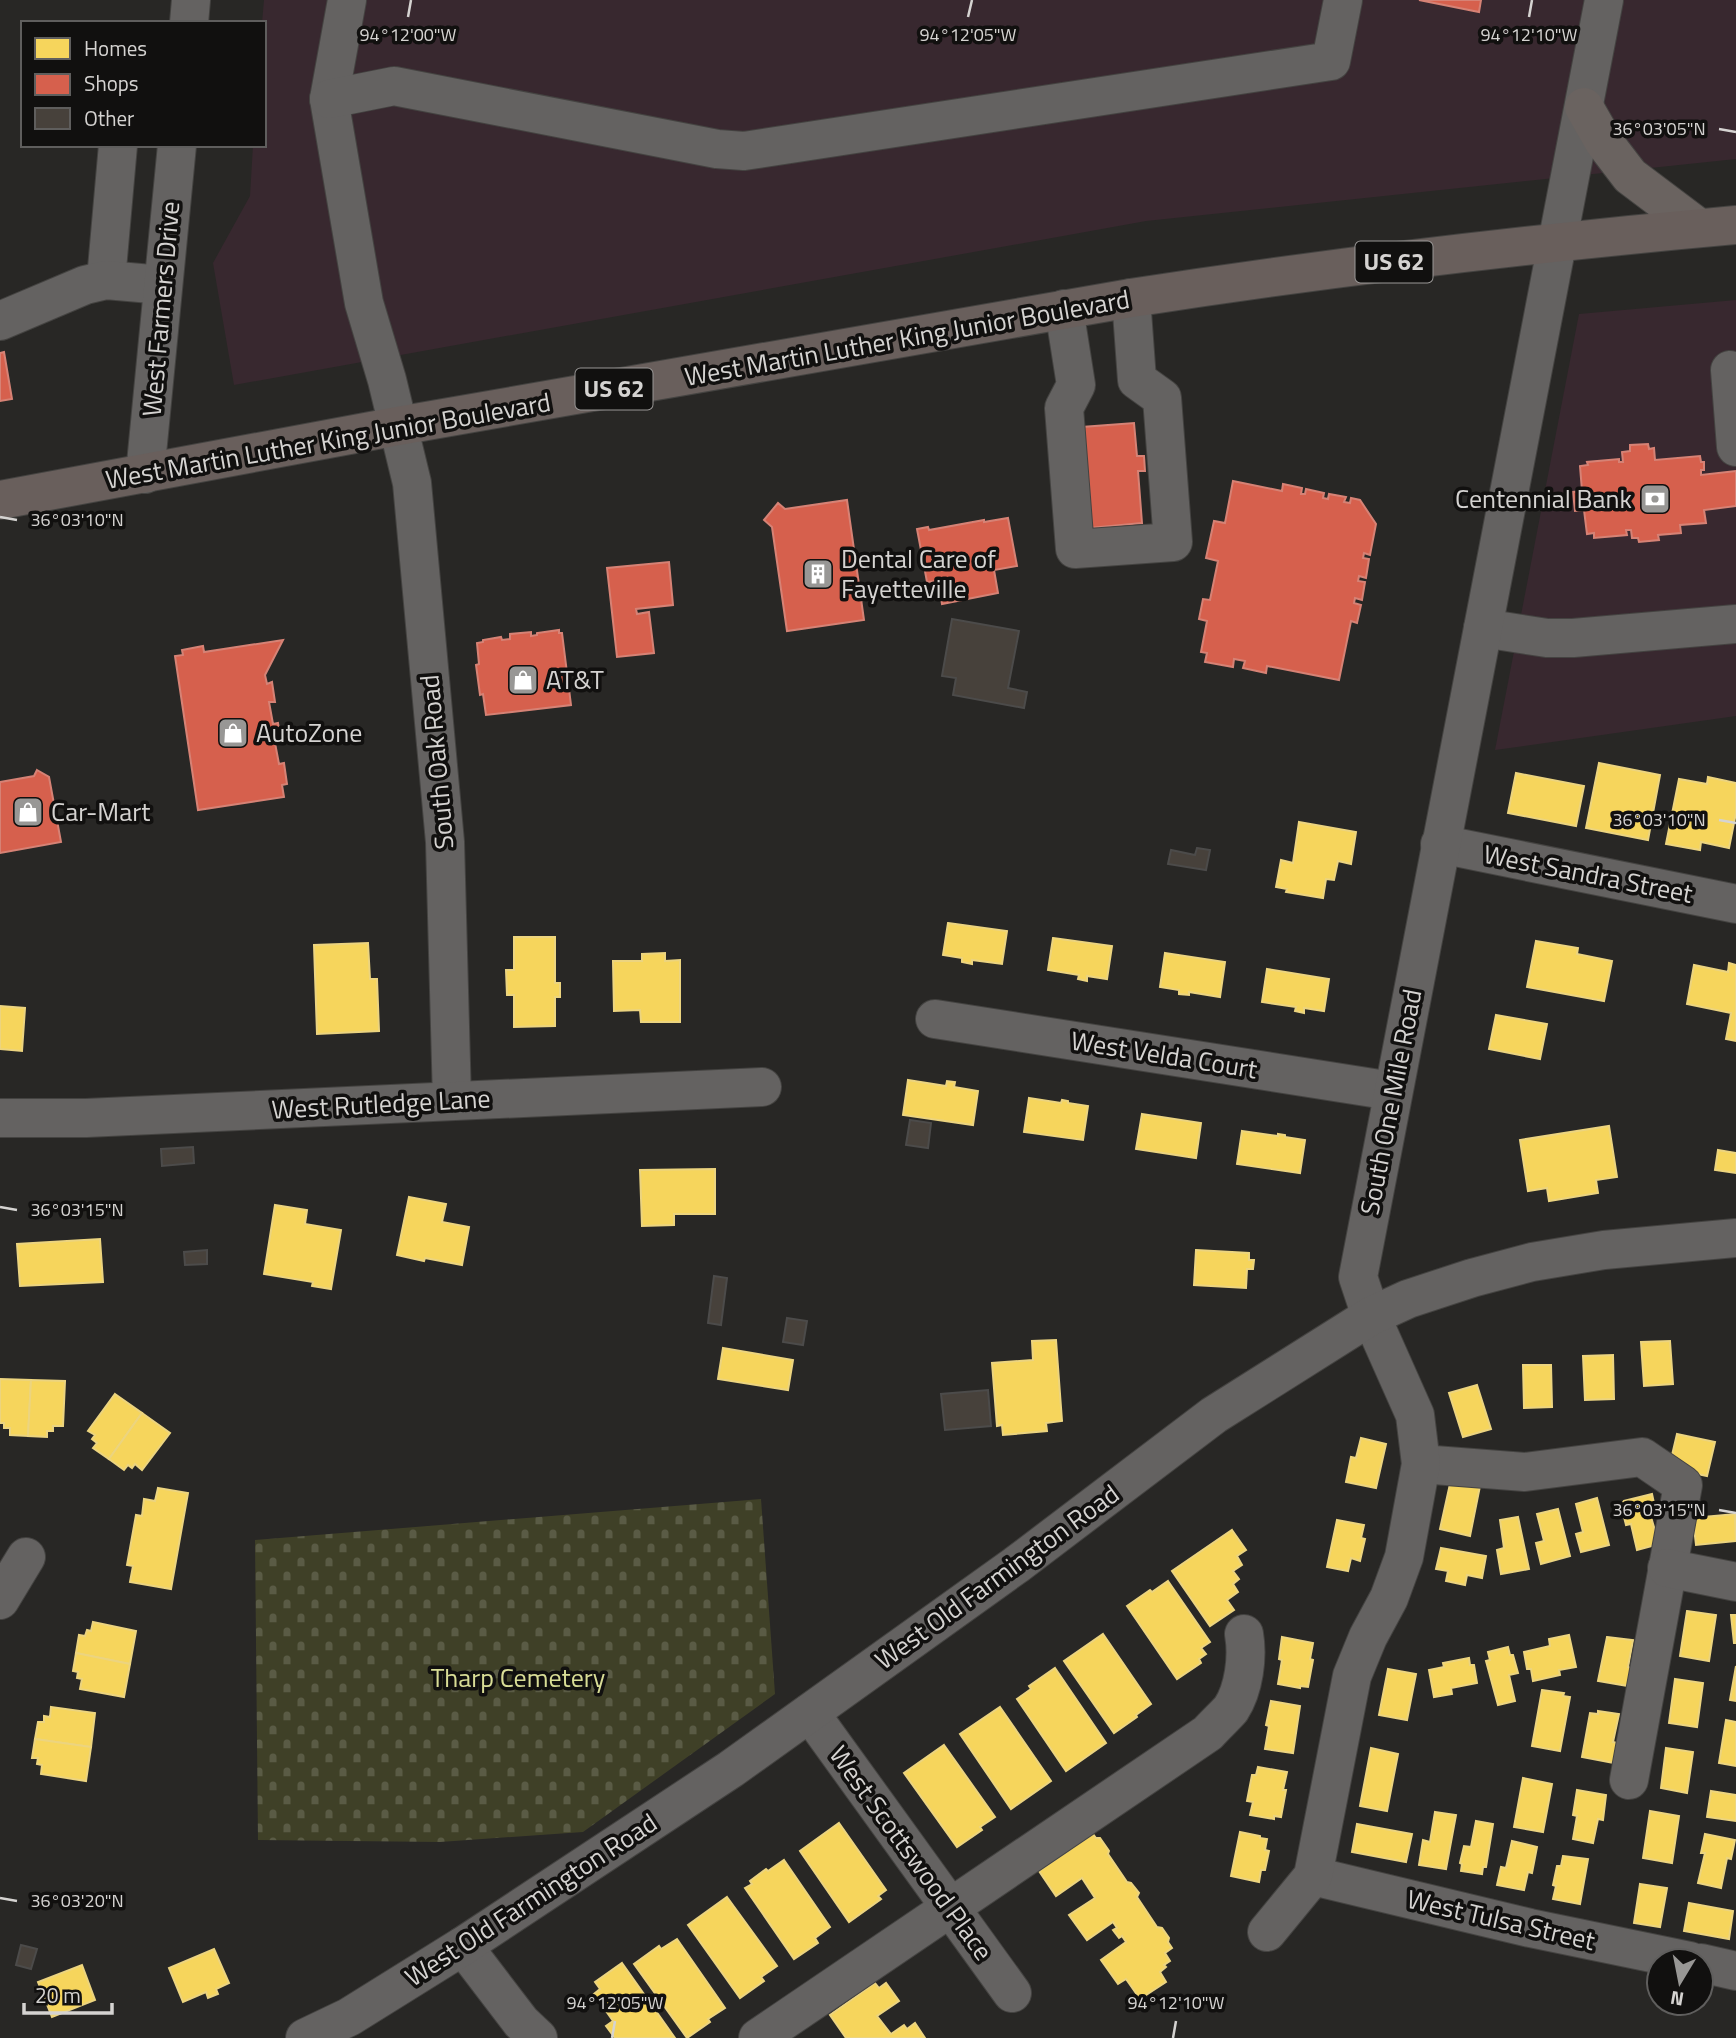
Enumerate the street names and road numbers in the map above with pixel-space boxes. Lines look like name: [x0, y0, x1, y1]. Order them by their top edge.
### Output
street label: West Farmers Drive: [132, 200, 189, 418]
road number: US 62: [1356, 242, 1432, 282]
street label: West Martin Luther King Junior Boulevard: [681, 279, 1132, 396]
road number: US 62: [576, 368, 652, 410]
street label: West Martin Luther King Junior Boulevard: [102, 382, 553, 499]
street label: South Oak Road: [409, 673, 464, 851]
street label: West Sandra Street: [1480, 834, 1696, 913]
street label: South One Mile Road: [1350, 986, 1432, 1218]
street label: West Velda Court: [1068, 1021, 1260, 1088]
street label: West Rutledge Lane: [271, 1078, 491, 1129]
street label: West Old Farmington Road: [866, 1475, 1127, 1679]
street label: West Scottswood Place: [820, 1737, 1003, 1968]
street label: West Old Farmington Road: [397, 1803, 664, 1996]
street label: West Tulsa Street: [1403, 1879, 1599, 1960]

